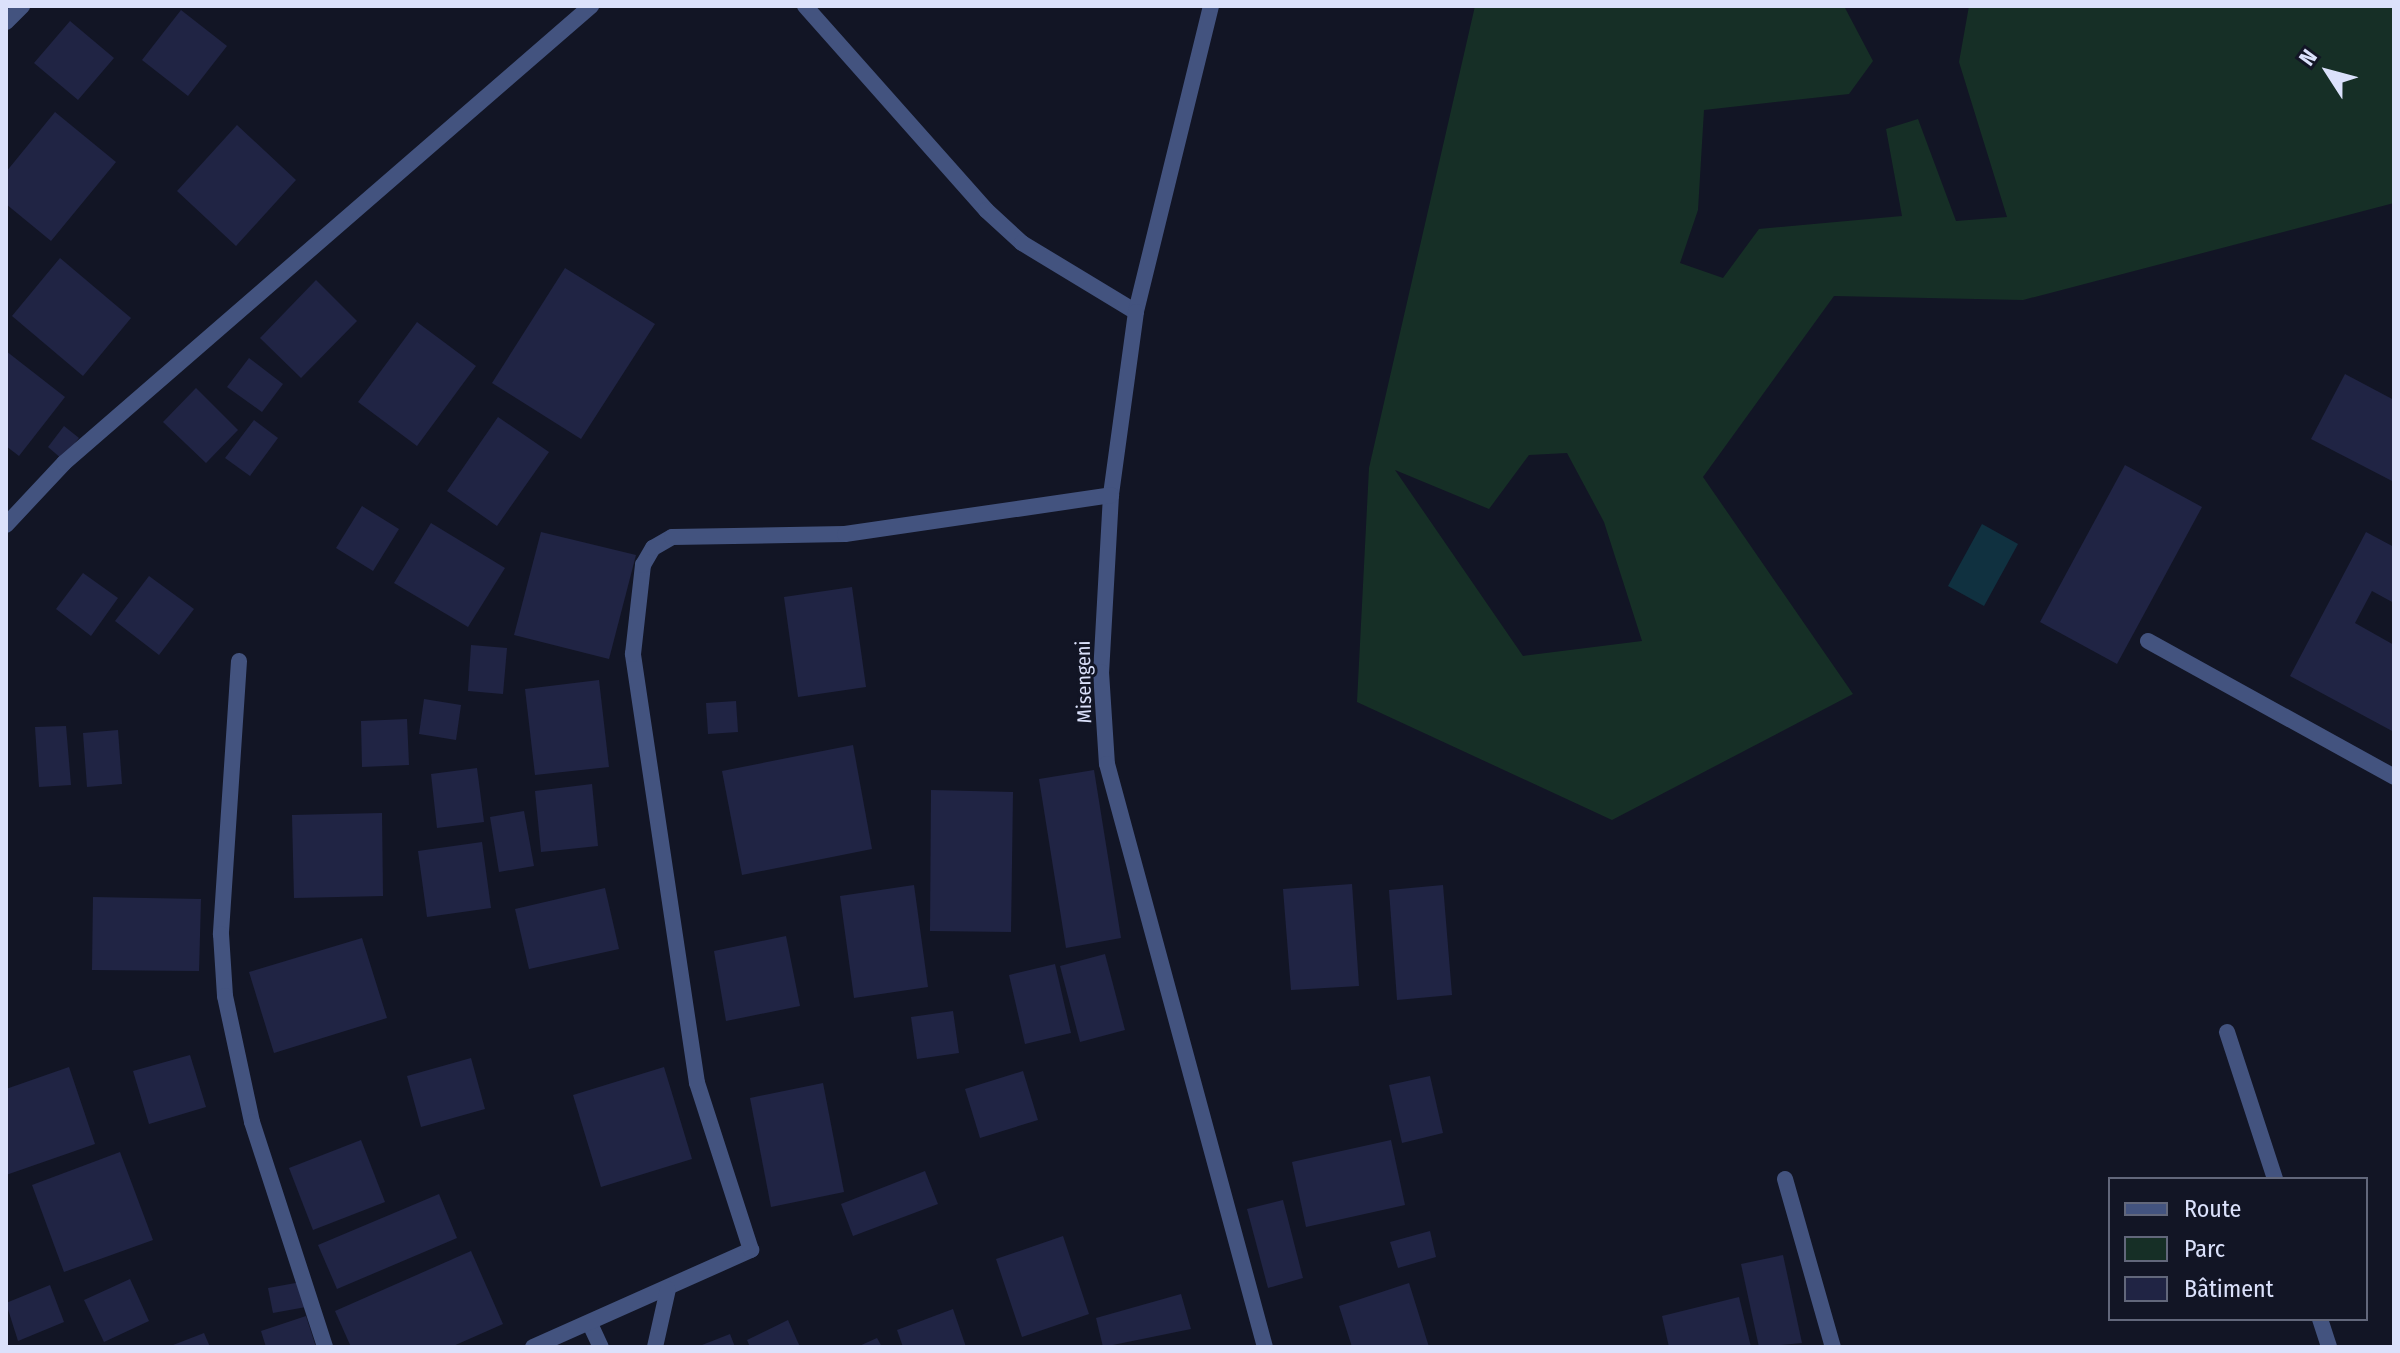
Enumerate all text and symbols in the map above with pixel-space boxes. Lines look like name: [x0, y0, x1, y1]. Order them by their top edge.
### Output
north arrow: [2288, 32, 2368, 112]
text: N: [2293, 44, 2323, 71]
street label: Misengeni: [1071, 640, 1097, 724]
legend: [2108, 1177, 2368, 1321]
text: Route: [2184, 1195, 2241, 1223]
text: Parc: [2184, 1235, 2225, 1263]
text: Bâtiment: [2184, 1275, 2274, 1303]

